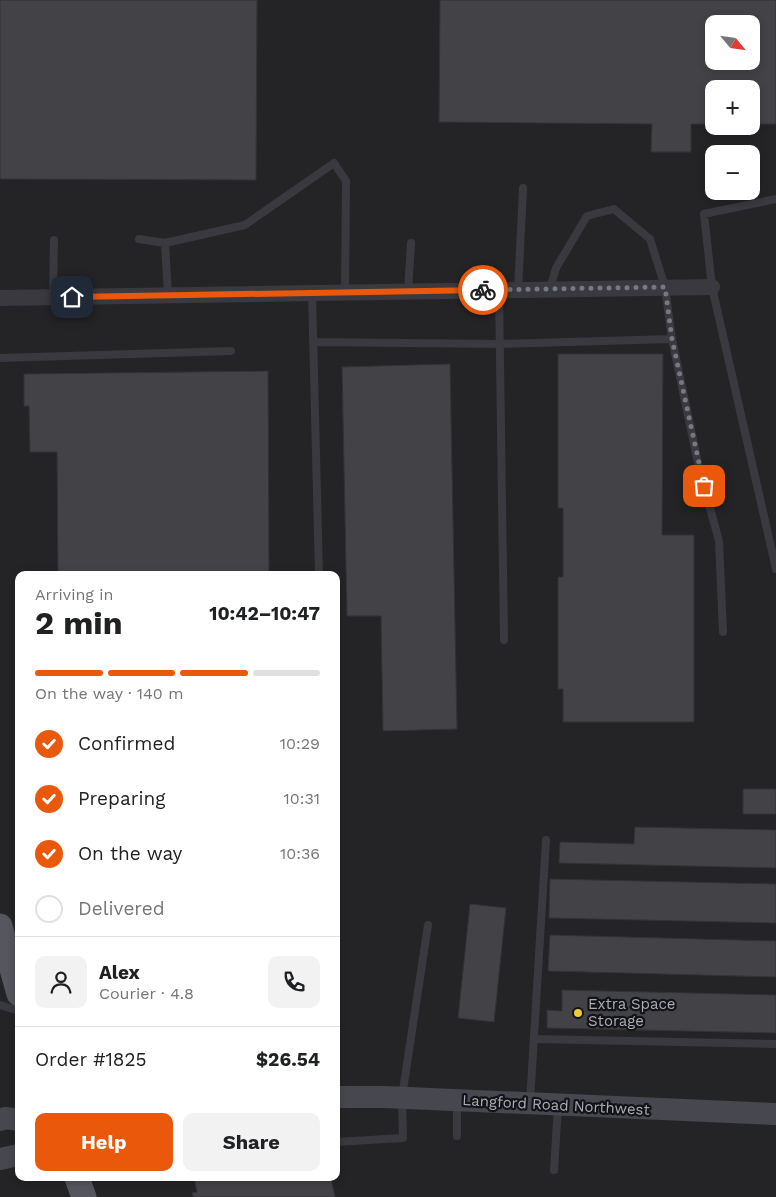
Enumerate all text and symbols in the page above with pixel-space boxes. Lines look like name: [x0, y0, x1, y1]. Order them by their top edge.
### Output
north arrow: [705, 15, 760, 70]
map controls: [705, 15, 760, 200]
button: +: [705, 80, 760, 135]
button: −: [705, 145, 760, 200]
courier: [458, 265, 508, 315]
pin: [51, 276, 93, 318]
icon: bike: [469, 276, 497, 304]
icon: home: [58, 283, 86, 311]
pin: [683, 465, 725, 507]
icon: bag: [690, 472, 718, 500]
text: Arriving in: [35, 585, 113, 604]
text: 10:42–10:47: [209, 602, 320, 625]
text: 2 min: [35, 604, 123, 642]
text: On the way · 140 m: [35, 684, 183, 703]
icon: check: [35, 730, 63, 758]
text: Confirmed: [78, 732, 175, 755]
text: 10:29: [280, 734, 320, 753]
icon: check: [35, 785, 63, 813]
text: Preparing: [78, 787, 165, 810]
text: 10:31: [284, 789, 320, 808]
icon: check: [35, 840, 63, 868]
text: On the way: [78, 842, 182, 865]
text: 10:36: [280, 844, 320, 863]
text: Delivered: [78, 897, 165, 920]
button: person: [35, 956, 87, 1008]
button: phone: [268, 956, 320, 1008]
text: Alex: [99, 961, 140, 984]
text: Courier · 4.8: [99, 984, 194, 1003]
place label: Extra Space Storage: [588, 995, 676, 1030]
marker: Extra Space Storage: [572, 1007, 584, 1019]
text: Order #1825: [35, 1048, 147, 1071]
text: $26.54: [256, 1048, 320, 1071]
street label: Langford Road Northwest: [462, 1091, 651, 1119]
button: Help: [35, 1113, 173, 1171]
button: Share: [183, 1113, 320, 1171]

